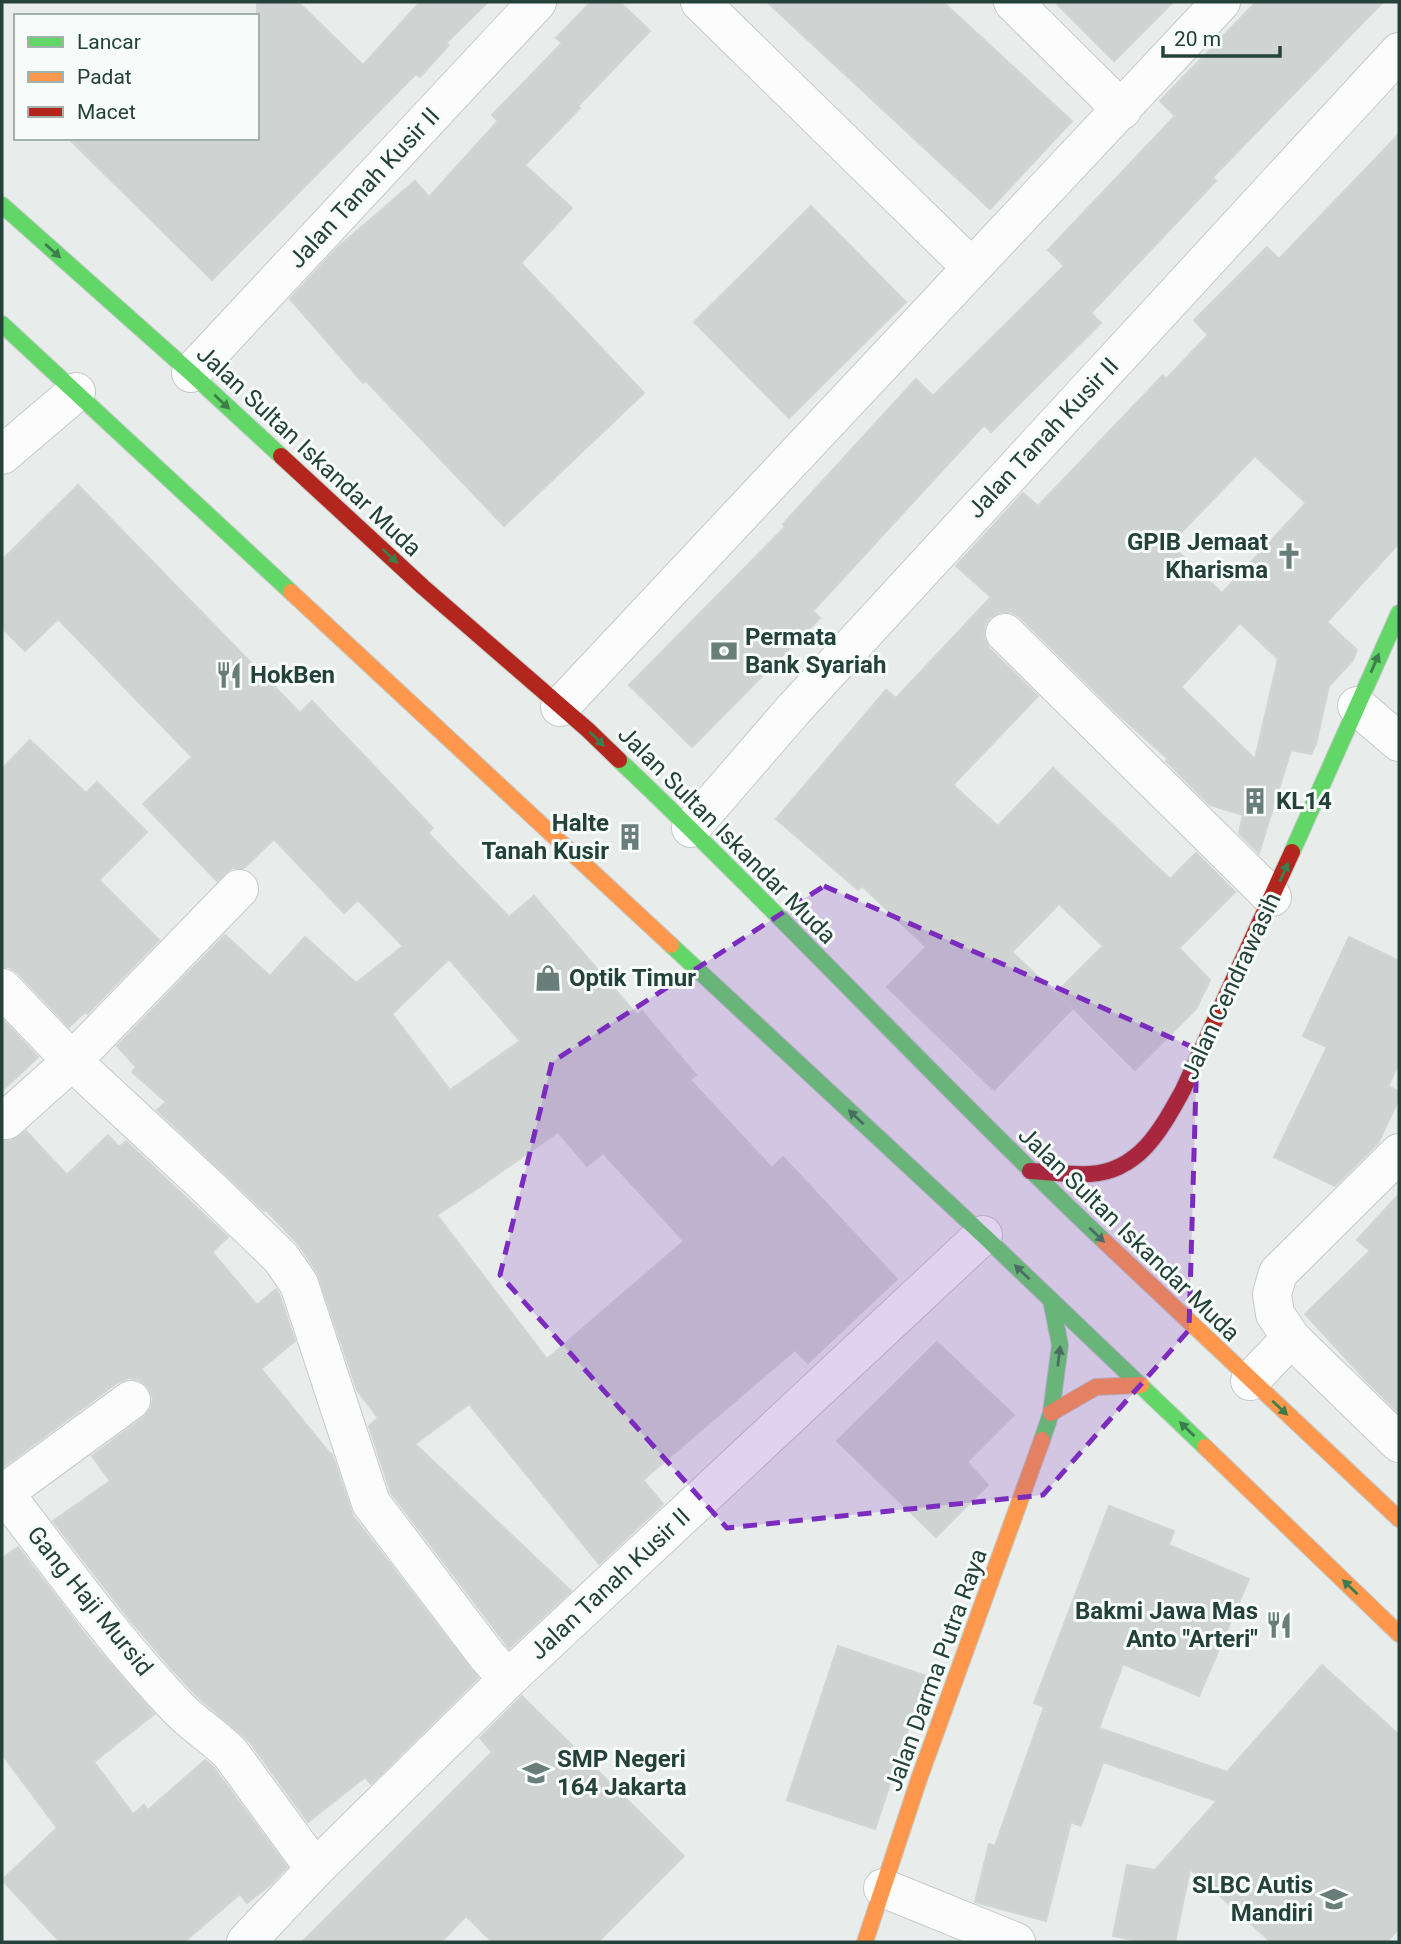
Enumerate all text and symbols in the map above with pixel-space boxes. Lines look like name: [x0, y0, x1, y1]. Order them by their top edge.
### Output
legend: [14, 14, 259, 140]
scale bar: [1163, 14, 1280, 58]
text: 20 m: [1174, 27, 1221, 51]
text: Lancar: [77, 30, 141, 54]
text: Padat: [77, 65, 132, 89]
text: Macet: [77, 100, 136, 124]
street label: Jalan Tanah Kusir II: [283, 102, 445, 274]
one-way arrow: [44, 243, 62, 259]
street label: Jalan Sultan Iskandar Muda: [191, 340, 427, 562]
street label: Jalan Tanah Kusir II: [962, 352, 1124, 524]
one-way arrow: [214, 394, 231, 409]
place label: GPIB Jemaat Kharisma: [1127, 528, 1268, 584]
church icon: GPIB Jemaat Kharisma: [1274, 541, 1304, 571]
one-way arrow: [381, 548, 399, 564]
place label: Permata Bank Syariah: [745, 623, 886, 679]
bank icon: Permata Bank Syariah: [709, 636, 739, 666]
one-way arrow: [1369, 653, 1381, 673]
restaurant icon: HokBen: [214, 660, 244, 690]
place label: HokBen: [250, 661, 335, 689]
street label: Jalan Sultan Iskandar Muda: [612, 720, 842, 950]
one-way arrow: [588, 731, 605, 747]
building icon: KL14: [1240, 786, 1270, 816]
place label: KL14: [1276, 787, 1332, 815]
place label: Halte Tanah Kusir: [481, 809, 609, 865]
building icon: Halte Tanah Kusir: [615, 822, 645, 852]
one-way arrow: [1279, 861, 1290, 882]
street label: Jalan Cendrawasih: [1175, 888, 1287, 1084]
shop icon: Optik Timur: [533, 963, 563, 993]
place label: Optik Timur: [569, 964, 696, 992]
one-way arrow: [848, 1109, 865, 1125]
street label: Jalan Sultan Iskandar Muda: [1013, 1121, 1245, 1347]
one-way arrow: [1088, 1227, 1105, 1243]
one-way arrow: [1013, 1264, 1030, 1280]
one-way arrow: [1053, 1345, 1064, 1367]
one-way arrow: [1271, 1400, 1288, 1416]
one-way arrow: [1179, 1421, 1196, 1437]
street label: Jalan Tanah Kusir II: [524, 1503, 696, 1665]
street label: Gang Haji Mursid: [21, 1521, 159, 1681]
street label: Jalan Darma Putra Raya: [879, 1545, 993, 1795]
one-way arrow: [1342, 1579, 1359, 1595]
place label: Bakmi Jawa Mas Anto "Arteri": [1075, 1597, 1258, 1653]
restaurant icon: Bakmi Jawa Mas Anto "Arteri": [1264, 1610, 1294, 1640]
place label: SMP Negeri 164 Jakarta: [557, 1745, 687, 1801]
school or university icon: SMP Negeri 164 Jakarta: [521, 1758, 551, 1788]
place label: SLBC Autis Mandiri: [1192, 1871, 1313, 1927]
school or university icon: SLBC Autis Mandiri: [1319, 1884, 1349, 1914]

